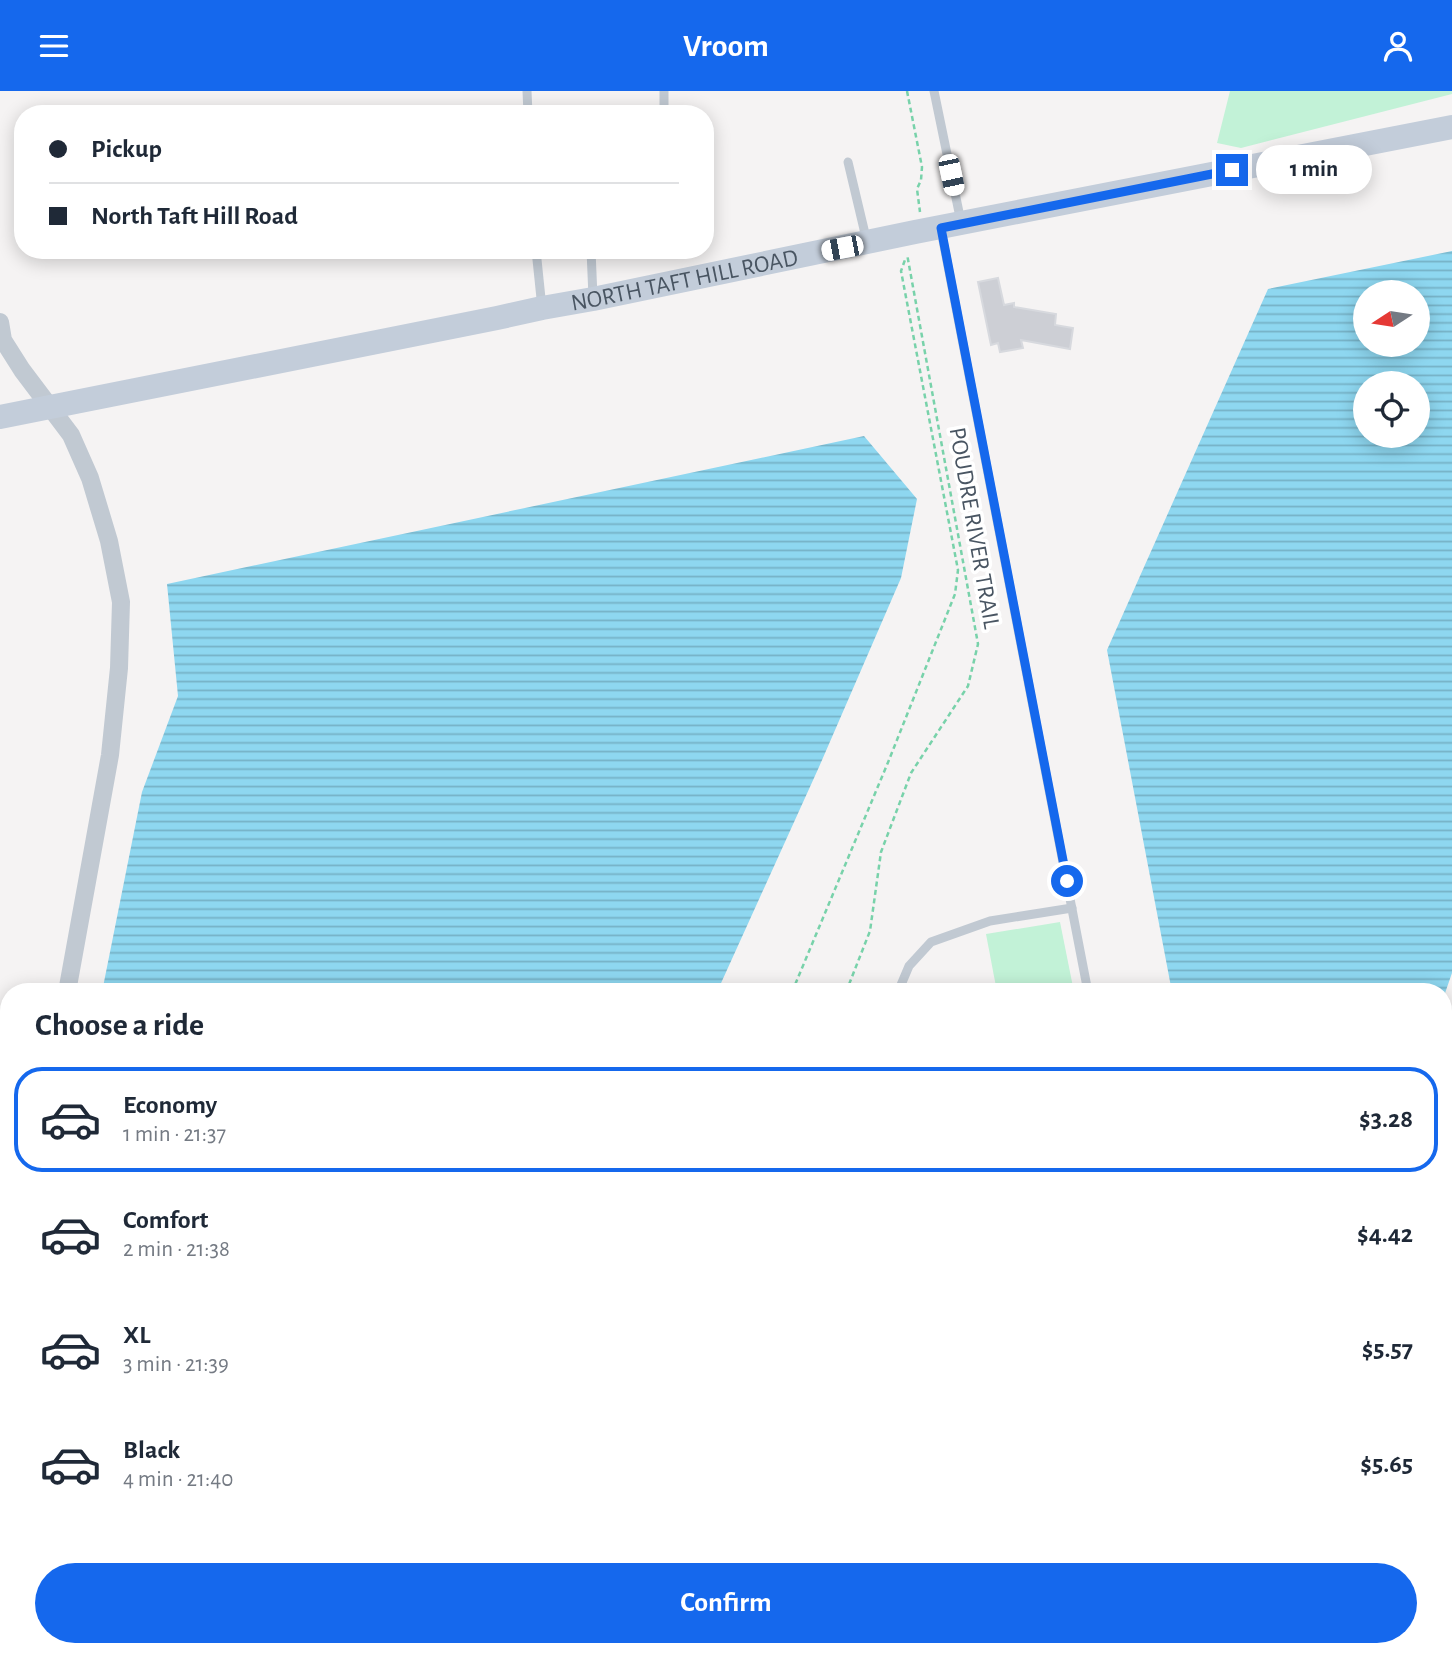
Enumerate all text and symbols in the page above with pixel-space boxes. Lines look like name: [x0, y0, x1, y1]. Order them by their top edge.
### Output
icon: menu: [35, 27, 73, 65]
icon: person: [1379, 27, 1417, 65]
text: Vroom: [683, 30, 769, 62]
text: Pickup: [91, 136, 162, 162]
callout: 1 min: [1256, 146, 1372, 195]
car: [937, 152, 966, 198]
route end: [1216, 154, 1248, 186]
text: 1 min: [1290, 158, 1338, 181]
text: North Taft Hill Road: [91, 203, 298, 229]
car: [820, 234, 865, 262]
street label: NORTH TAFT HILL ROAD: [569, 246, 800, 316]
north arrow: [1353, 280, 1430, 357]
map controls: [1353, 280, 1430, 448]
button: locate: [1353, 371, 1430, 448]
street label: POUDRE RIVER TRAIL: [944, 426, 1004, 631]
route start: [1051, 865, 1083, 897]
text: Choose a ride: [35, 1009, 204, 1041]
icon: car: [39, 1088, 102, 1151]
text: Economy: [123, 1092, 217, 1118]
text: $3.28: [1359, 1106, 1413, 1132]
text: 1 min · 21:37: [123, 1123, 226, 1146]
icon: car: [39, 1203, 102, 1266]
text: Comfort: [123, 1207, 208, 1233]
text: $4.42: [1357, 1221, 1413, 1247]
text: 2 min · 21:38: [123, 1238, 230, 1261]
icon: car: [39, 1318, 102, 1381]
text: XL: [123, 1322, 150, 1348]
text: $5.57: [1362, 1336, 1413, 1362]
text: 3 min · 21:39: [123, 1353, 229, 1376]
icon: car: [39, 1433, 102, 1496]
text: Black: [123, 1437, 180, 1463]
text: $5.65: [1360, 1451, 1413, 1477]
text: 4 min · 21:40: [123, 1468, 233, 1491]
button: Confirm: [35, 1563, 1417, 1643]

